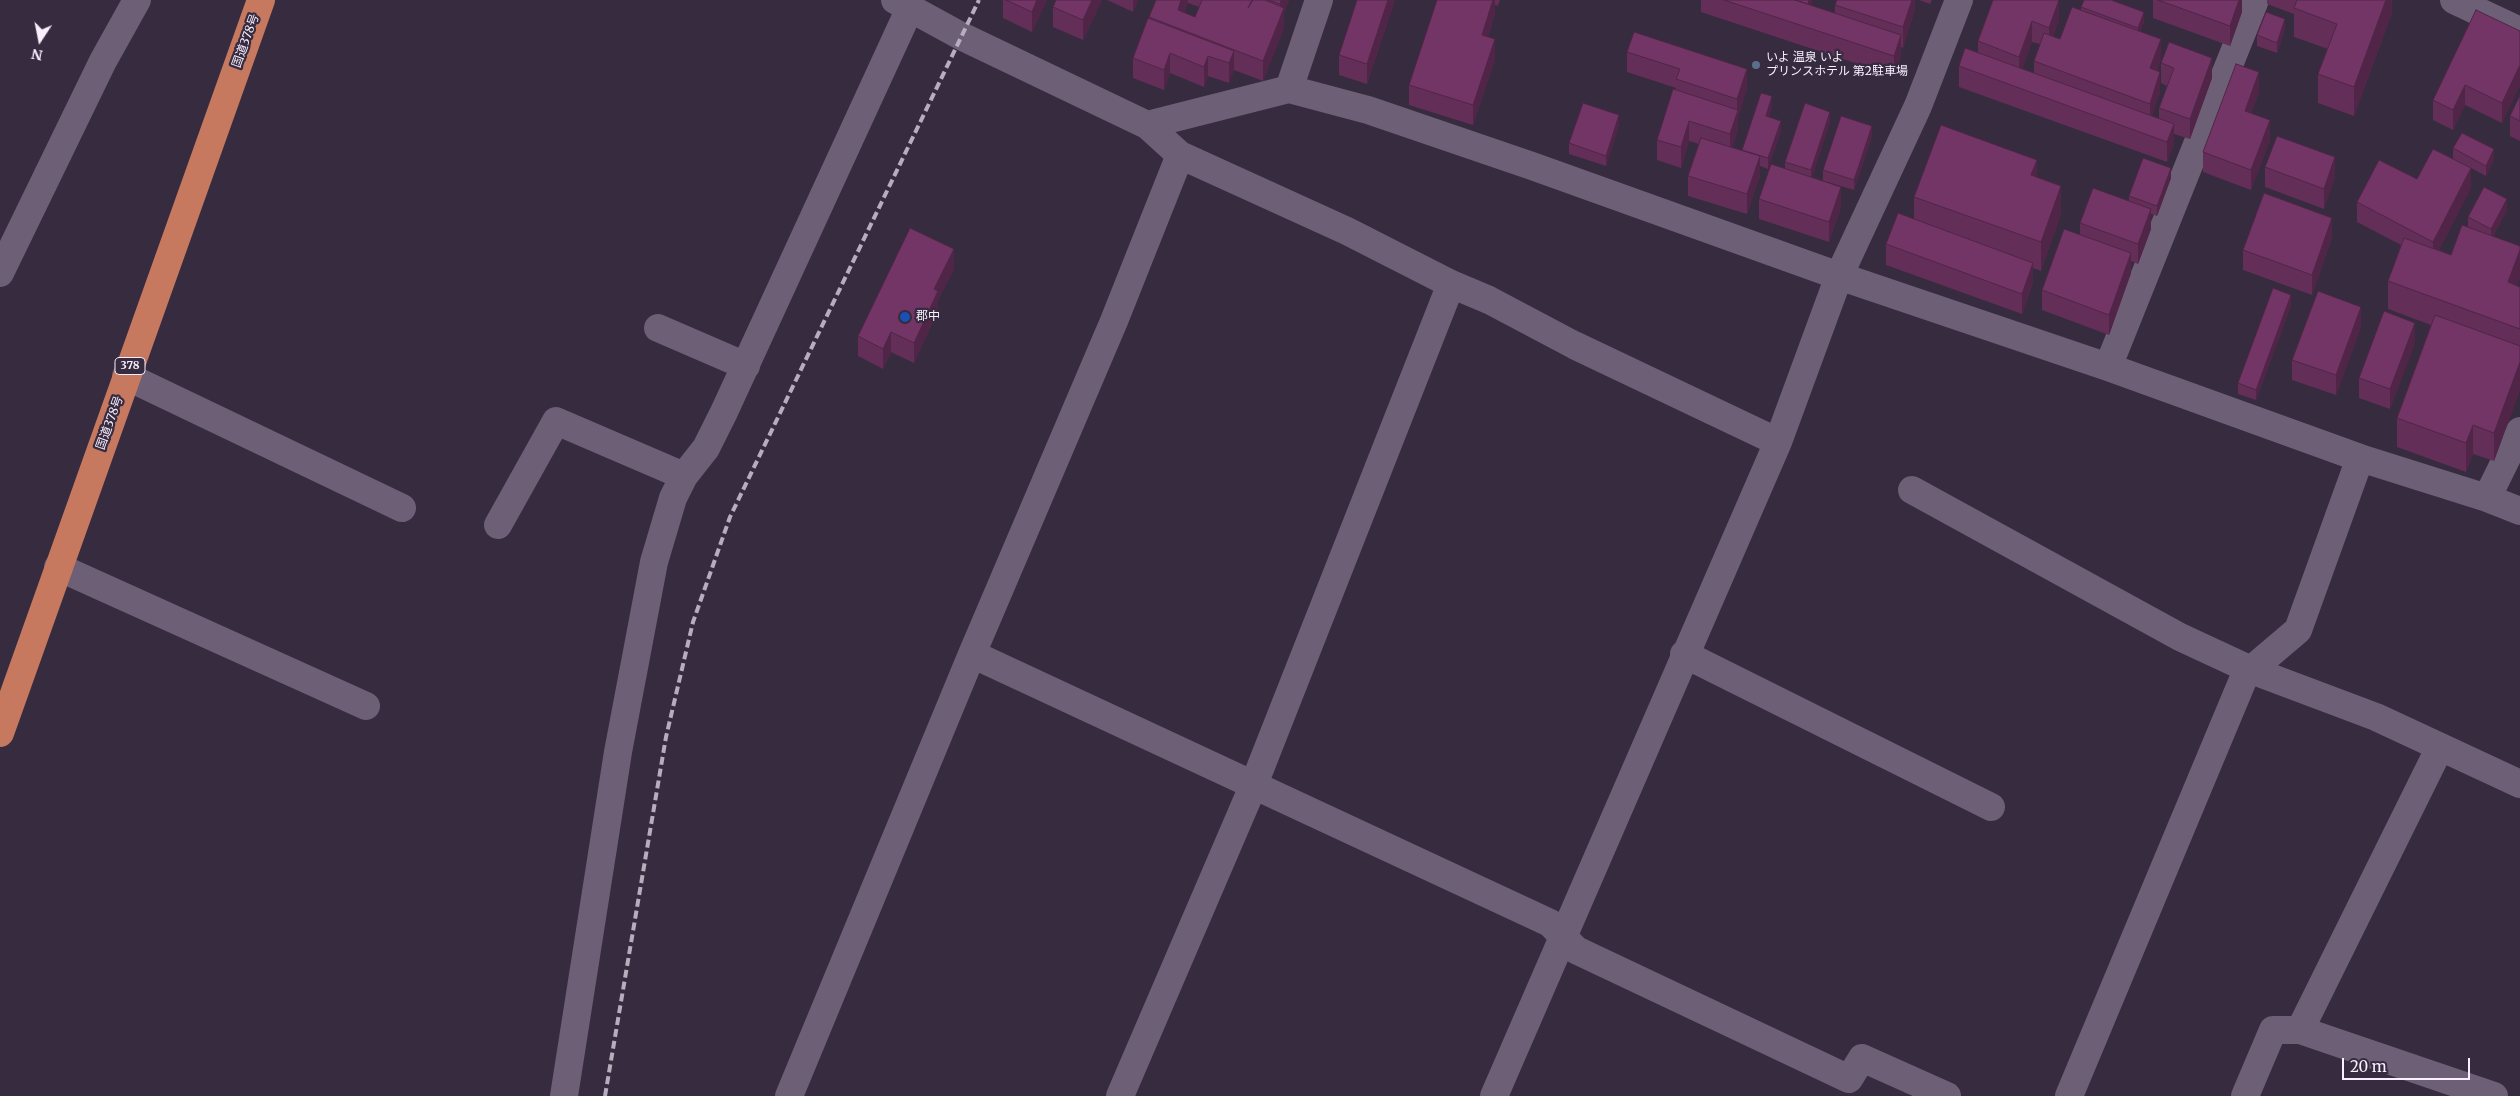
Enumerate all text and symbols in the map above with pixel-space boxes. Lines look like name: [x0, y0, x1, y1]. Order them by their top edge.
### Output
street label: 国道378号: [230, 12, 262, 70]
north arrow: [15, 15, 65, 65]
text: N: [30, 45, 44, 65]
place label: いよ 温泉 いよ プリンスホテル 第2駐車場: [1766, 51, 1908, 79]
marker: いよ 温泉 いよ プリンスホテル 第2駐車場: [1750, 59, 1762, 71]
marker: 郡中: [898, 310, 912, 324]
place label: 郡中: [916, 310, 940, 324]
road number: 378: [115, 358, 145, 374]
street label: 国道378号: [94, 394, 126, 452]
scale bar: [2345, 1048, 2472, 1080]
text: 20 m: [2350, 1057, 2387, 1076]

